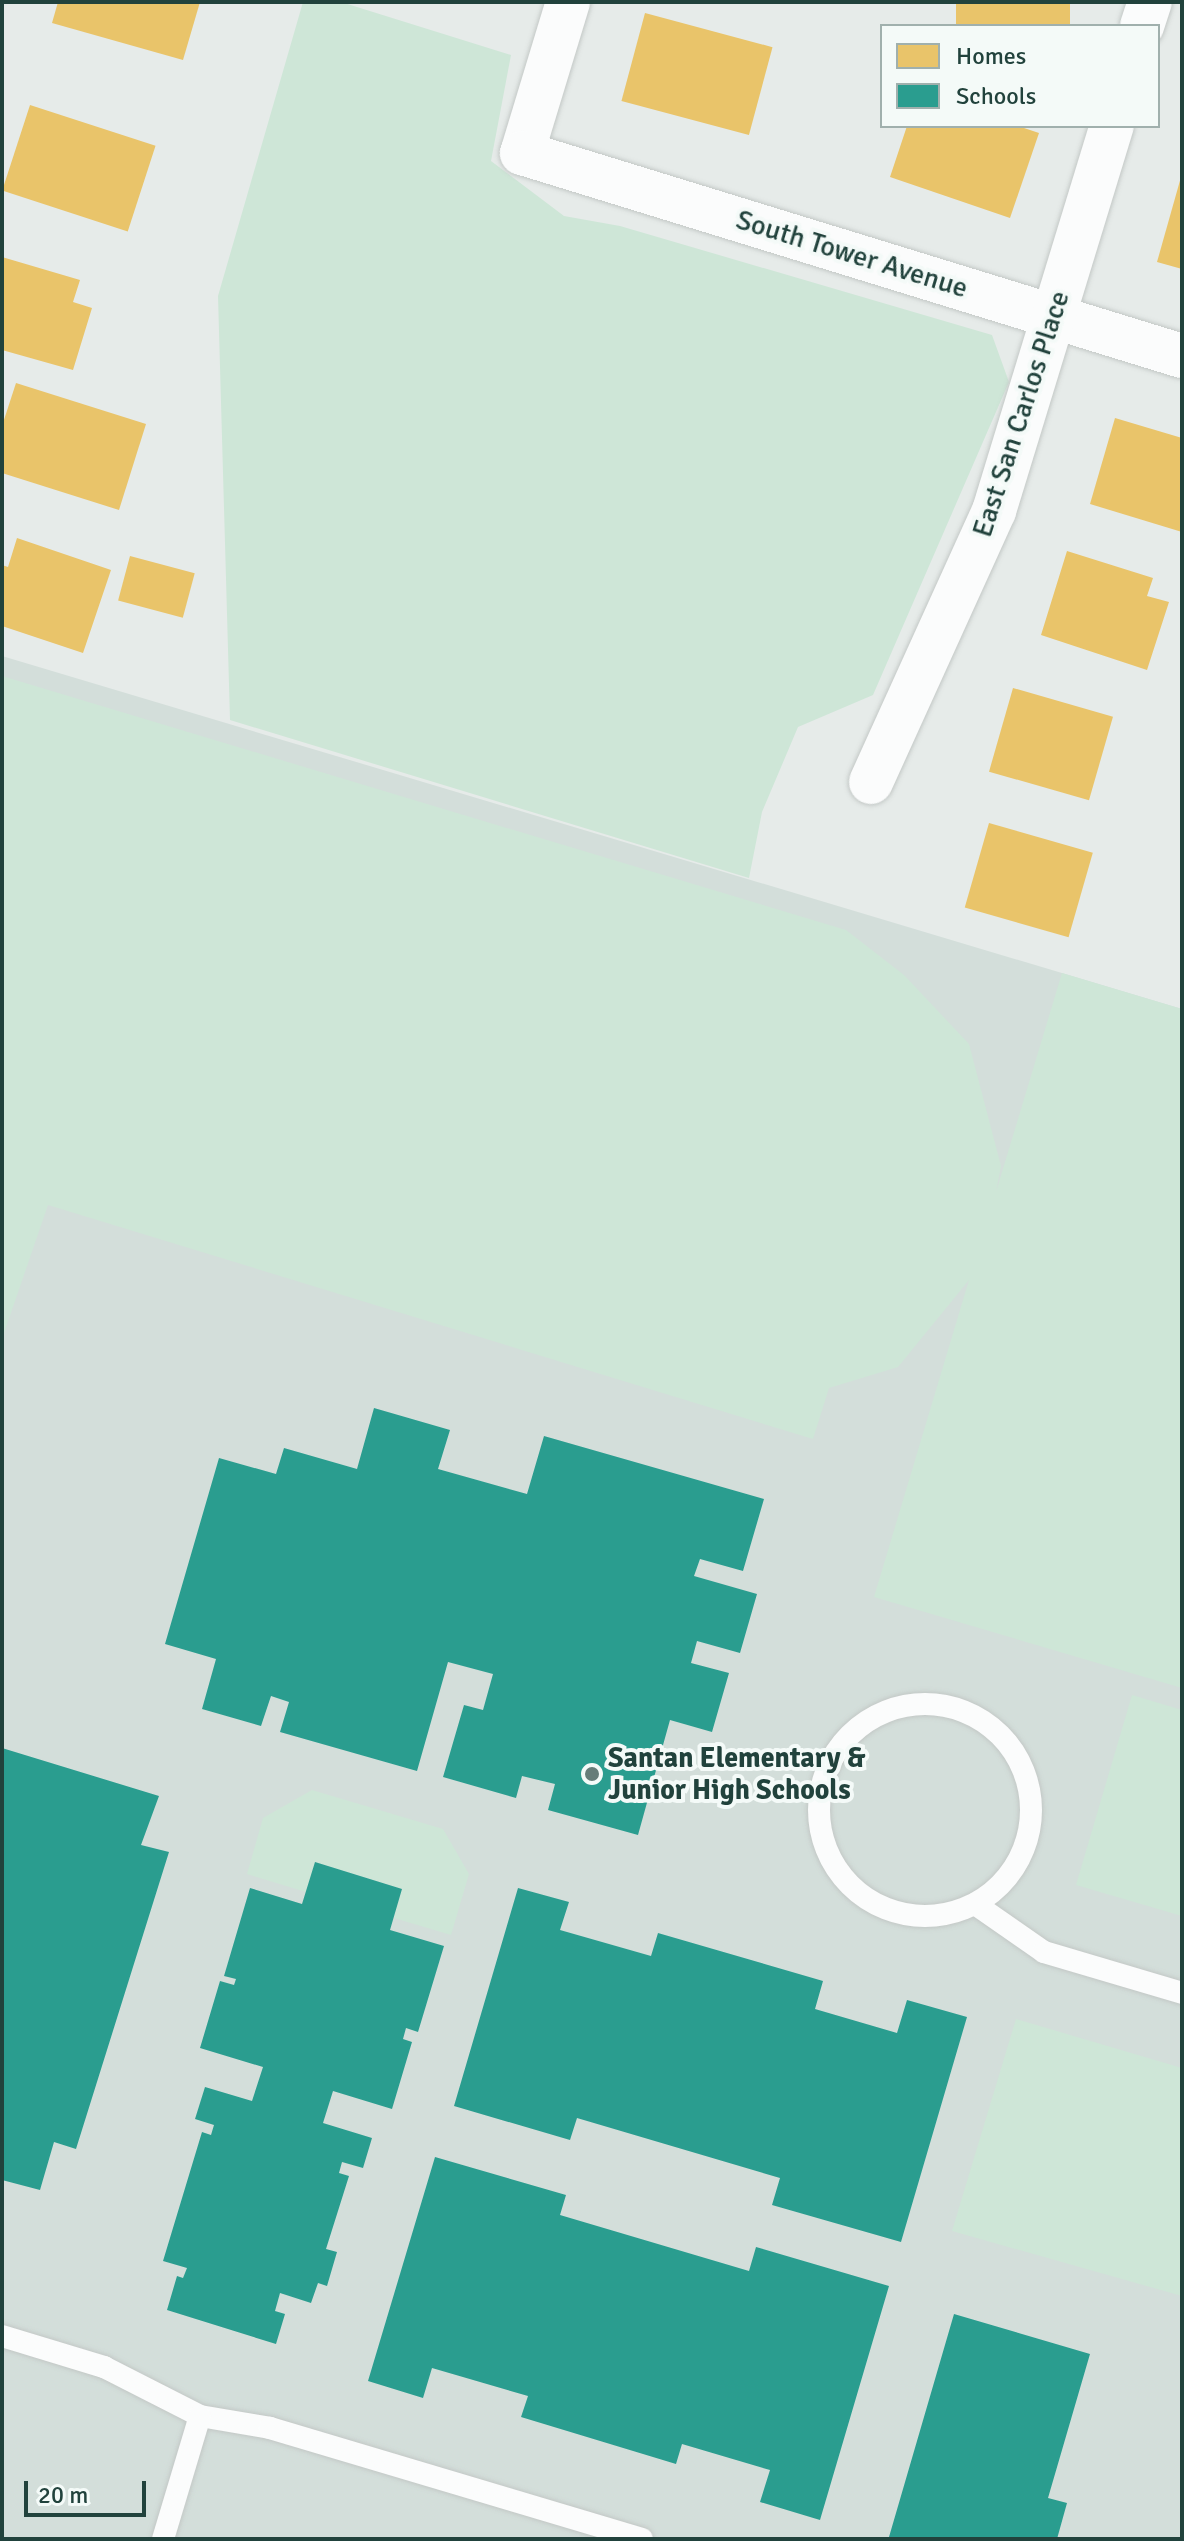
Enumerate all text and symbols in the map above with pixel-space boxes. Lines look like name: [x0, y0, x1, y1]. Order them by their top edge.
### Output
legend: [880, 24, 1160, 128]
text: Homes: [956, 41, 1026, 71]
text: Schools: [956, 81, 1036, 111]
street label: South Tower Avenue: [732, 203, 972, 305]
street label: East San Carlos Place: [965, 287, 1077, 541]
place label: Santan Elementary & Junior High Schools: [608, 1741, 865, 1807]
marker: Santan Elementary & Junior High Schools: [583, 1765, 601, 1783]
scale bar: [28, 2465, 150, 2515]
text: 20 m: [38, 2480, 88, 2510]

